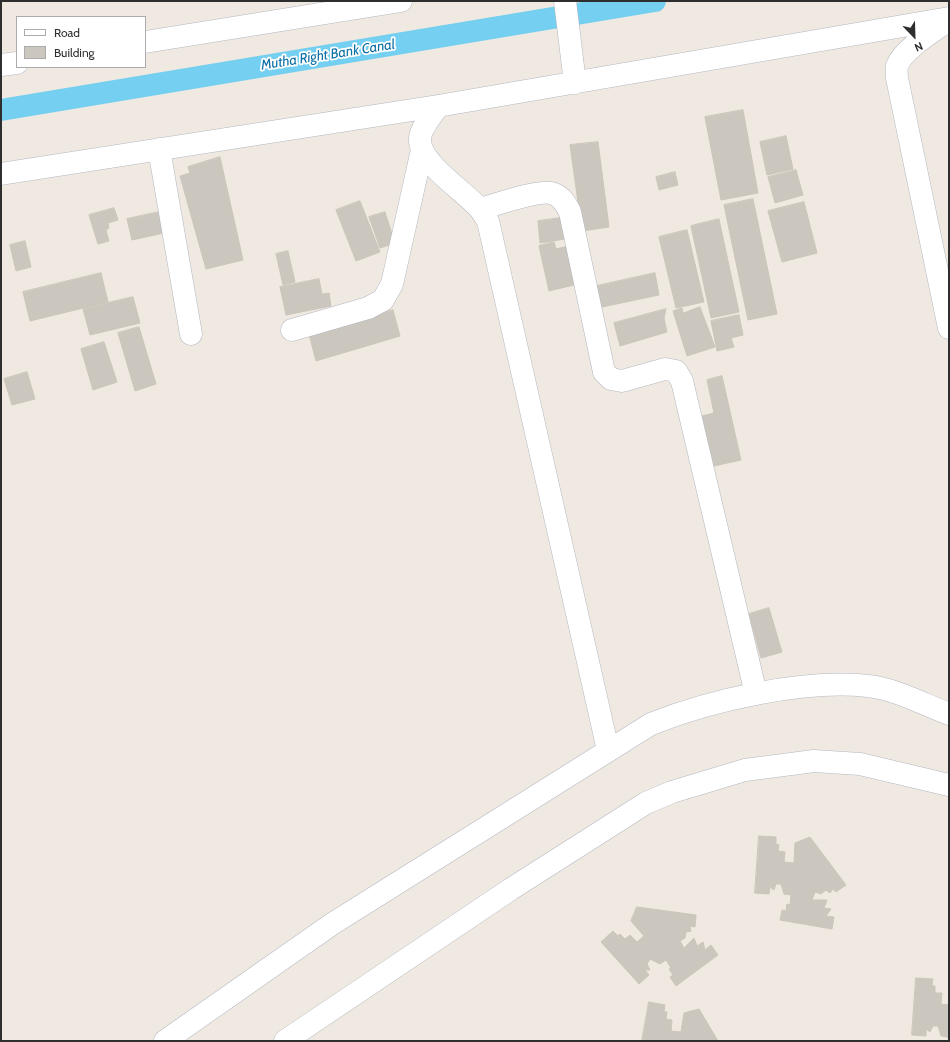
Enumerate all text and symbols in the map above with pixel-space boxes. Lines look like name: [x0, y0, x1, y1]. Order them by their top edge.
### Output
legend: [16, 16, 146, 68]
north arrow: [894, 16, 934, 56]
text: Road: [54, 25, 80, 40]
water label: Mutha Right Bank Canal: [260, 36, 396, 74]
text: N: [912, 39, 925, 55]
text: Building: [54, 45, 95, 60]

